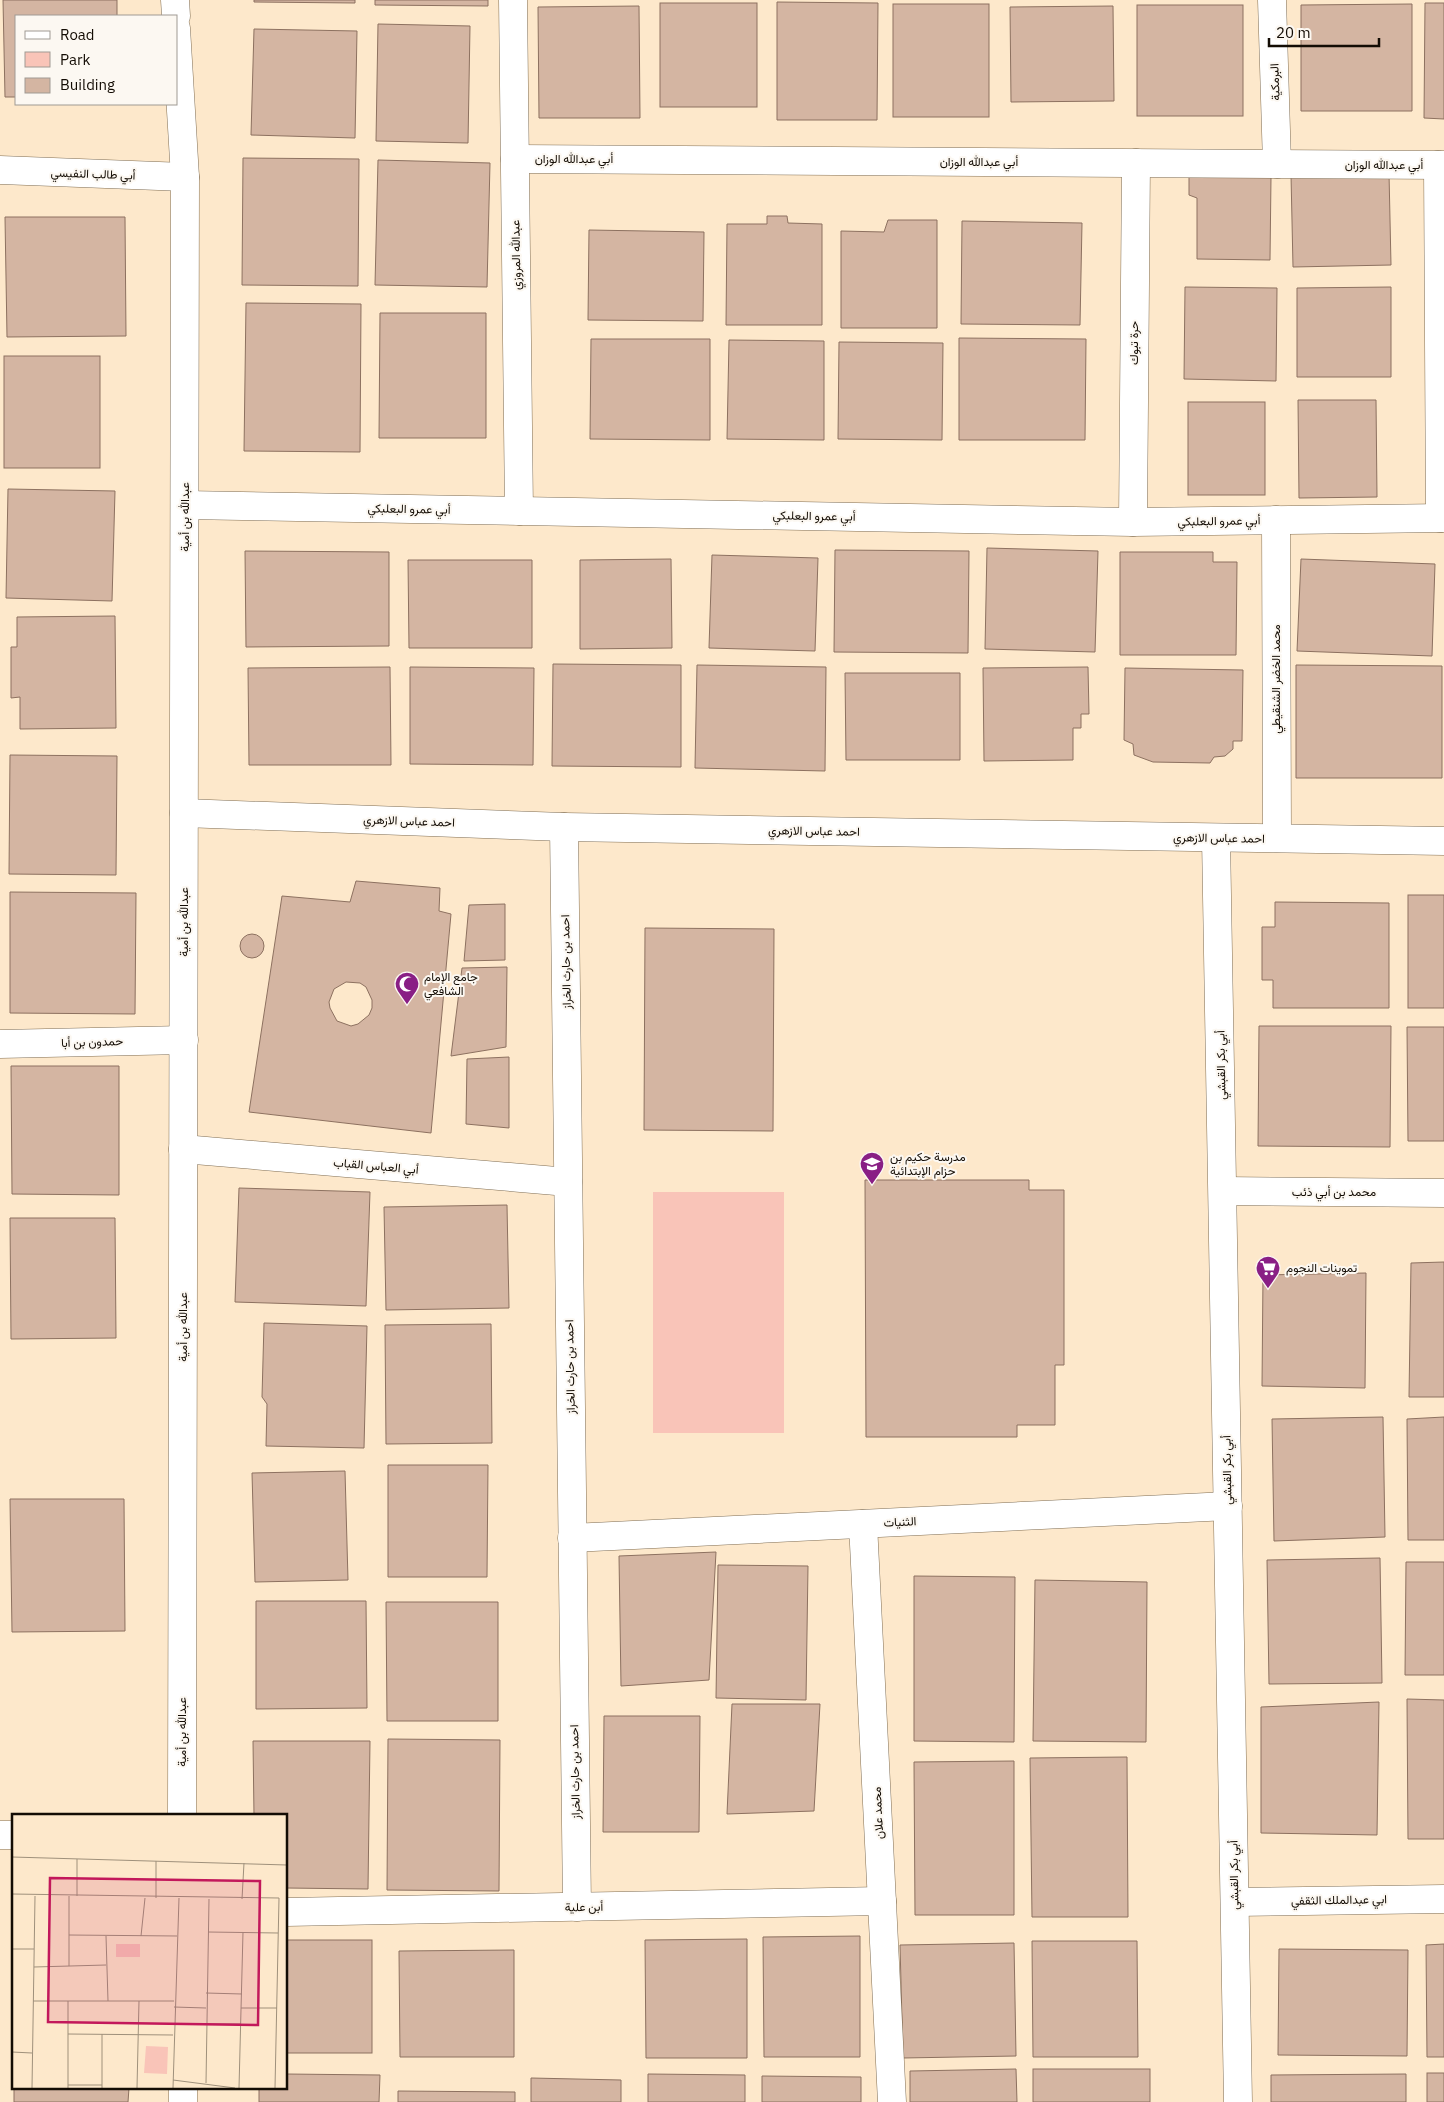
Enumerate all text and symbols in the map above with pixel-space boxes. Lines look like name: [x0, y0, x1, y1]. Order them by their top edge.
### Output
legend: [15, 15, 178, 105]
scale bar: [1269, 15, 1379, 47]
text: 20 m: [1276, 23, 1311, 42]
text: Road: [60, 25, 95, 44]
text: Park: [60, 50, 90, 69]
street label: البرمكية: [1266, 63, 1284, 101]
text: Building: [60, 75, 115, 94]
street label: أبي عبدالله الوزان: [535, 151, 613, 169]
street label: أبي عبدالله الوزان: [940, 154, 1018, 172]
street label: أبي عبدالله الوزان: [1345, 157, 1423, 175]
street label: أبي طالب النفيسي: [50, 165, 136, 185]
street label: عبدالله المروزي: [507, 220, 527, 290]
street label: حرة تبوك: [1126, 321, 1142, 365]
street label: عبدالله بن أمية: [177, 482, 193, 552]
street label: أبي عمرو البعلبكي: [367, 500, 451, 520]
street label: أبي عمرو البعلبكي: [772, 507, 856, 527]
street label: أبي عمرو البعلبكي: [1177, 512, 1261, 532]
street label: محمد الخضر الشنقيطي: [1268, 624, 1286, 734]
street label: احمد عباس الازهري: [363, 811, 455, 833]
street label: احمد عباس الازهري: [768, 822, 860, 842]
street label: احمد عباس الازهري: [1173, 829, 1265, 849]
street label: عبدالله بن أمية: [176, 887, 192, 957]
street label: احمد بن حارث الخراز: [557, 914, 575, 1011]
place label: جامع الإمام الشافعي: [424, 969, 478, 1001]
mosque icon: جامع الإمام الشافعي: [394, 971, 420, 1005]
street label: أبي بكر القبشي: [1212, 1030, 1232, 1100]
street label: حمدون بن أبا: [61, 1033, 123, 1051]
place label: مدرسة حكيم بن حزام الإبتدائية: [890, 1149, 966, 1179]
school or university icon: مدرسة حكيم بن حزام الإبتدائية: [859, 1151, 885, 1185]
street label: أبي العباس القباب: [333, 1154, 419, 1180]
street label: محمد بن أبي ذئب: [1292, 1184, 1376, 1202]
supermarket icon: تموينات النجوم: [1255, 1255, 1281, 1289]
place label: تموينات النجوم: [1286, 1260, 1357, 1276]
street label: عبدالله بن أمية: [175, 1292, 191, 1362]
street label: احمد بن حارث الخراز: [561, 1319, 579, 1416]
street label: أبي بكر القبشي: [1218, 1435, 1238, 1505]
street label: الثنيات: [883, 1513, 917, 1530]
street label: عبدالله بن أمية: [174, 1697, 190, 1767]
street label: احمد بن حارث الخراز: [566, 1724, 584, 1821]
street label: محمد علان: [869, 1787, 886, 1840]
inset map: [12, 1814, 288, 2090]
street label: أبي بكر القبشي: [1225, 1840, 1245, 1910]
street label: ابي عبدالملك الثقفي: [1291, 1891, 1387, 1911]
street label: أبن علية: [565, 1899, 604, 1915]

